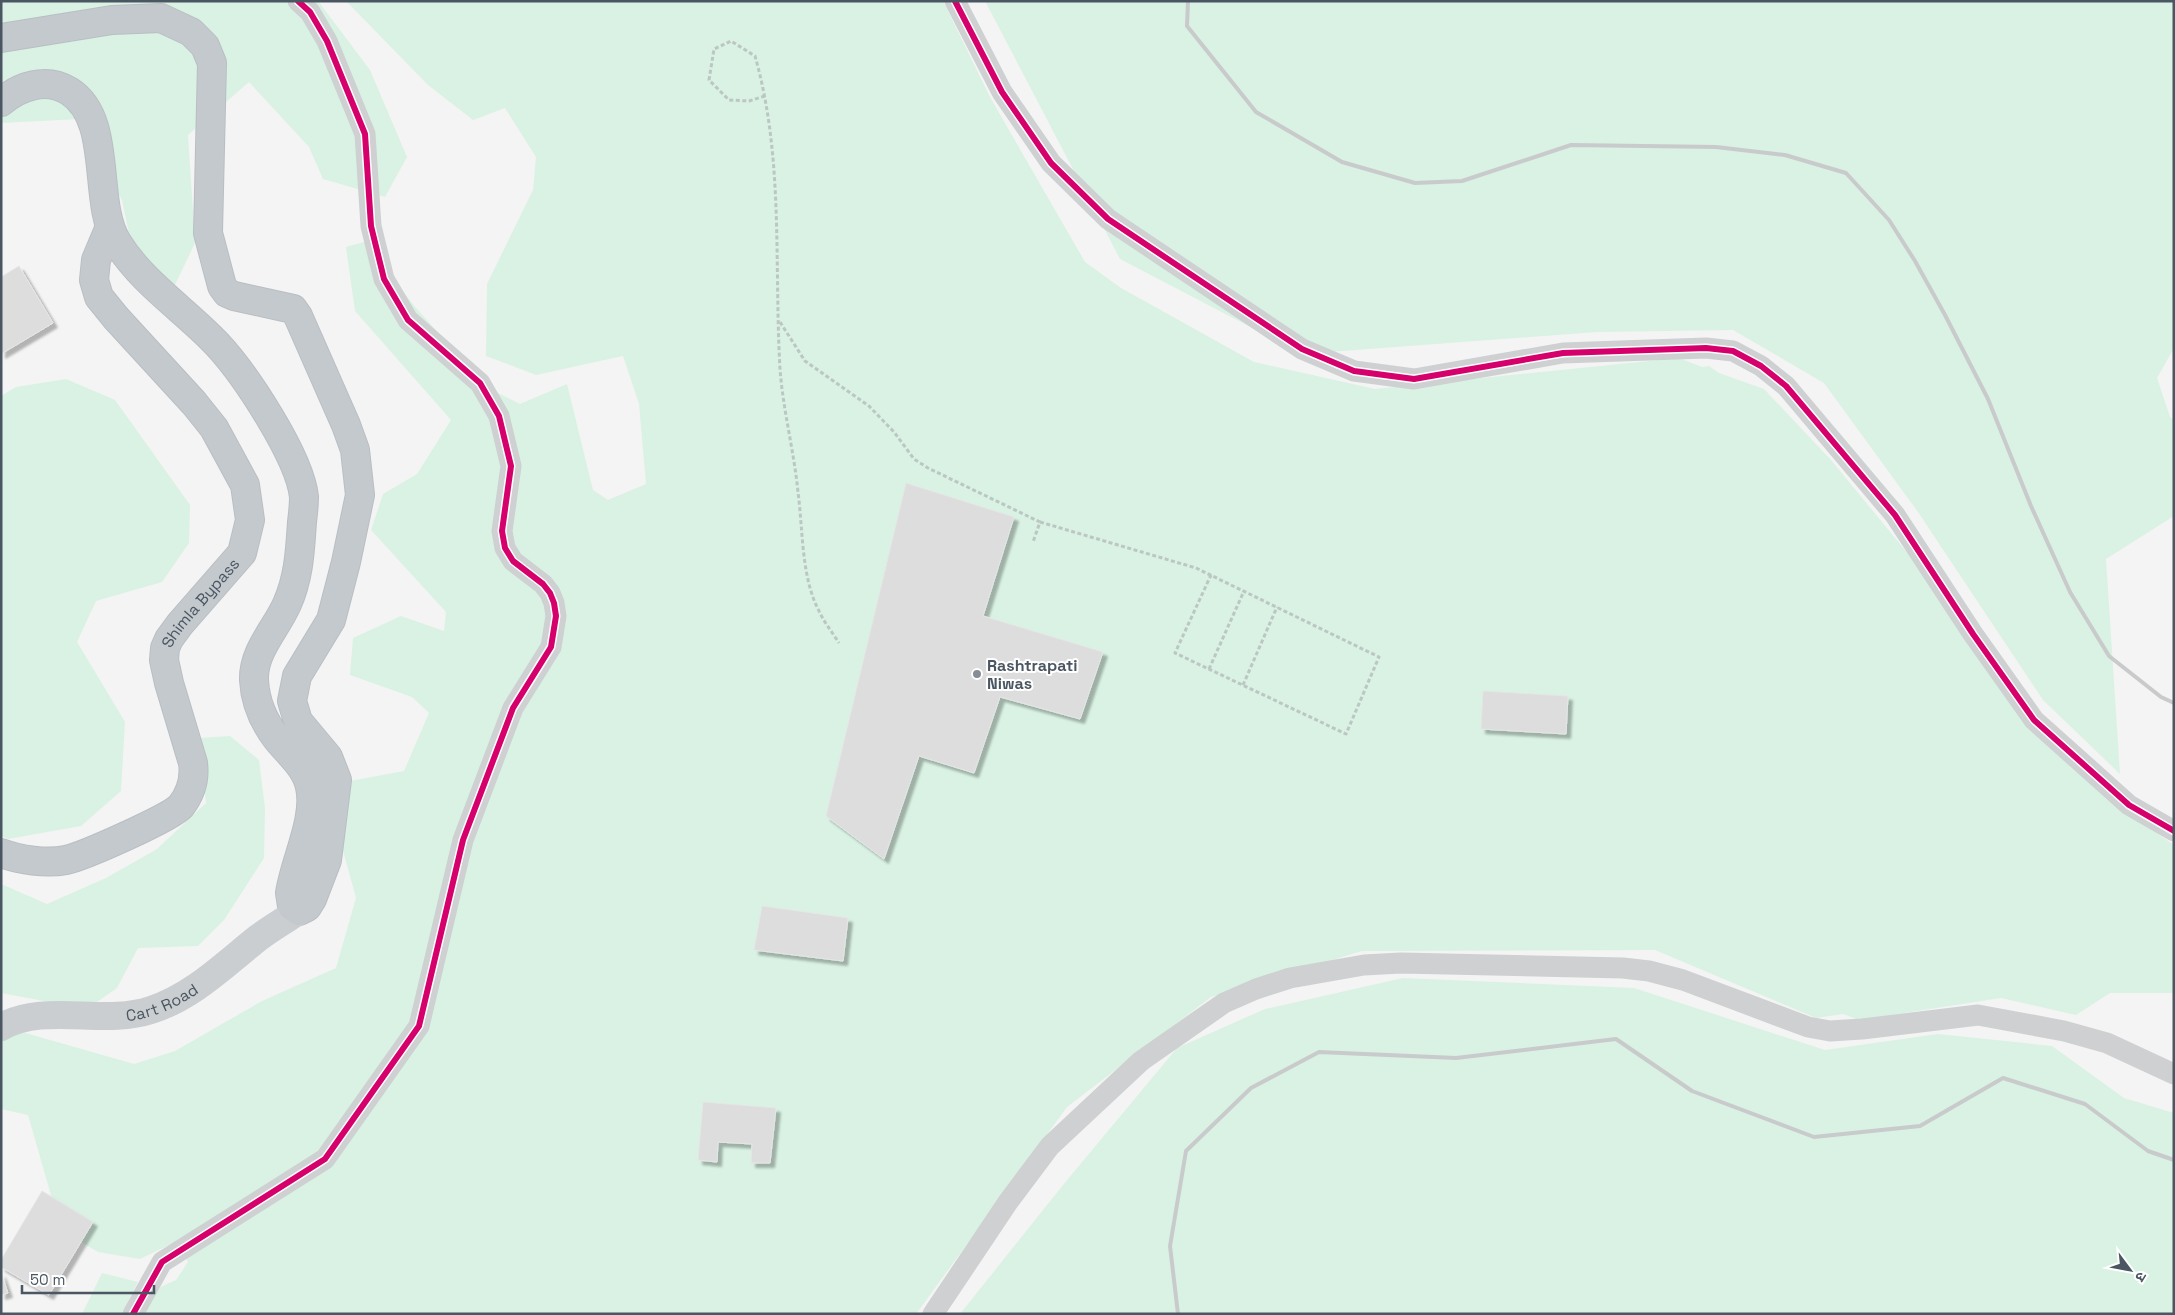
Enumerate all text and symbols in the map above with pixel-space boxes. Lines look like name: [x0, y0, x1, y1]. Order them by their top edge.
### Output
street label: Shimla Bypass: [156, 553, 244, 650]
place label: Rashtrapati Niwas: [987, 655, 1077, 694]
marker: Rashtrapati Niwas: [971, 668, 983, 680]
street label: Cart Road: [124, 978, 202, 1026]
north arrow: [2105, 1245, 2155, 1295]
scale bar: [22, 1262, 155, 1294]
text: उ: [2131, 1269, 2151, 1286]
text: 50 m: [30, 1270, 65, 1289]

